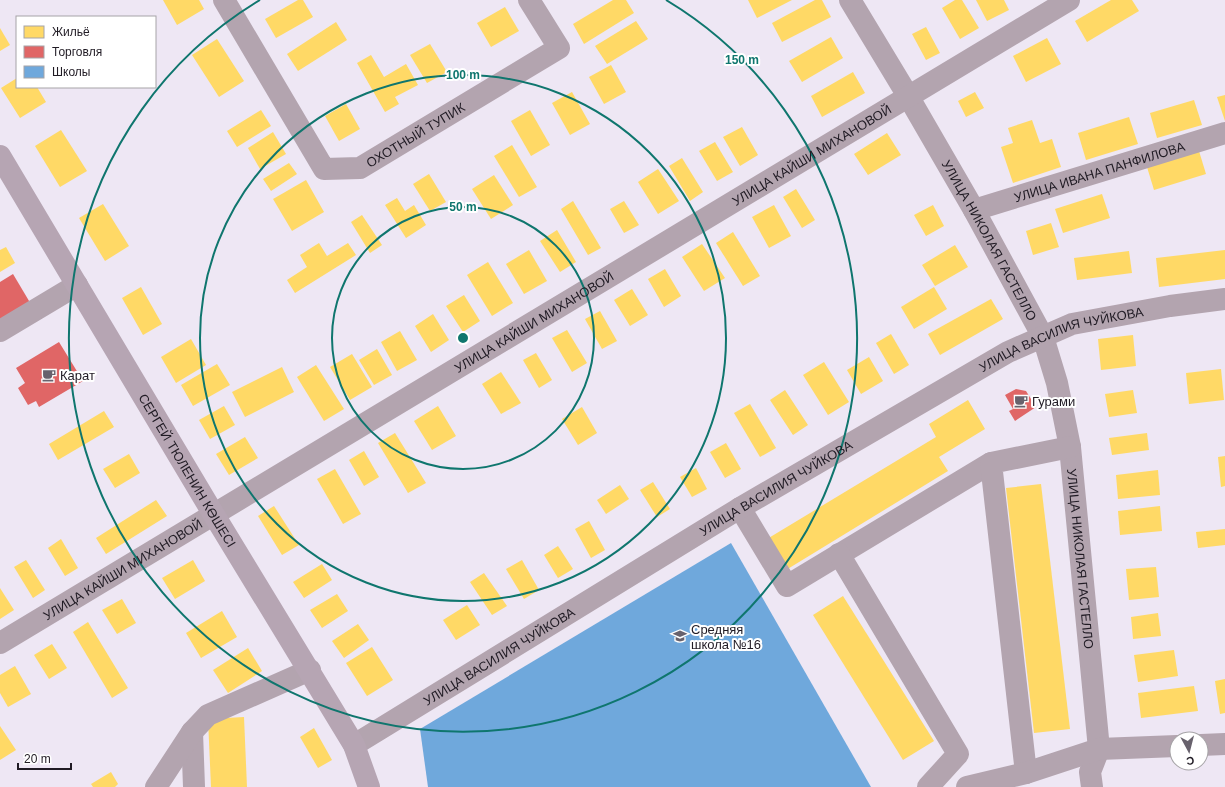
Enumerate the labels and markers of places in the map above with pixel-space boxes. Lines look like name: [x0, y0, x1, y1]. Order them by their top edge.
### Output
centre of rings: [456, 331, 470, 345]
cafe icon: Карат: [41, 367, 57, 383]
place label: Карат: [60, 368, 95, 383]
cafe icon: Гурами: [1013, 393, 1029, 409]
place label: Гурами: [1032, 394, 1075, 409]
place label: Средняя школа №16: [691, 622, 761, 652]
school or university icon: Средняя школа №16: [672, 628, 688, 644]

